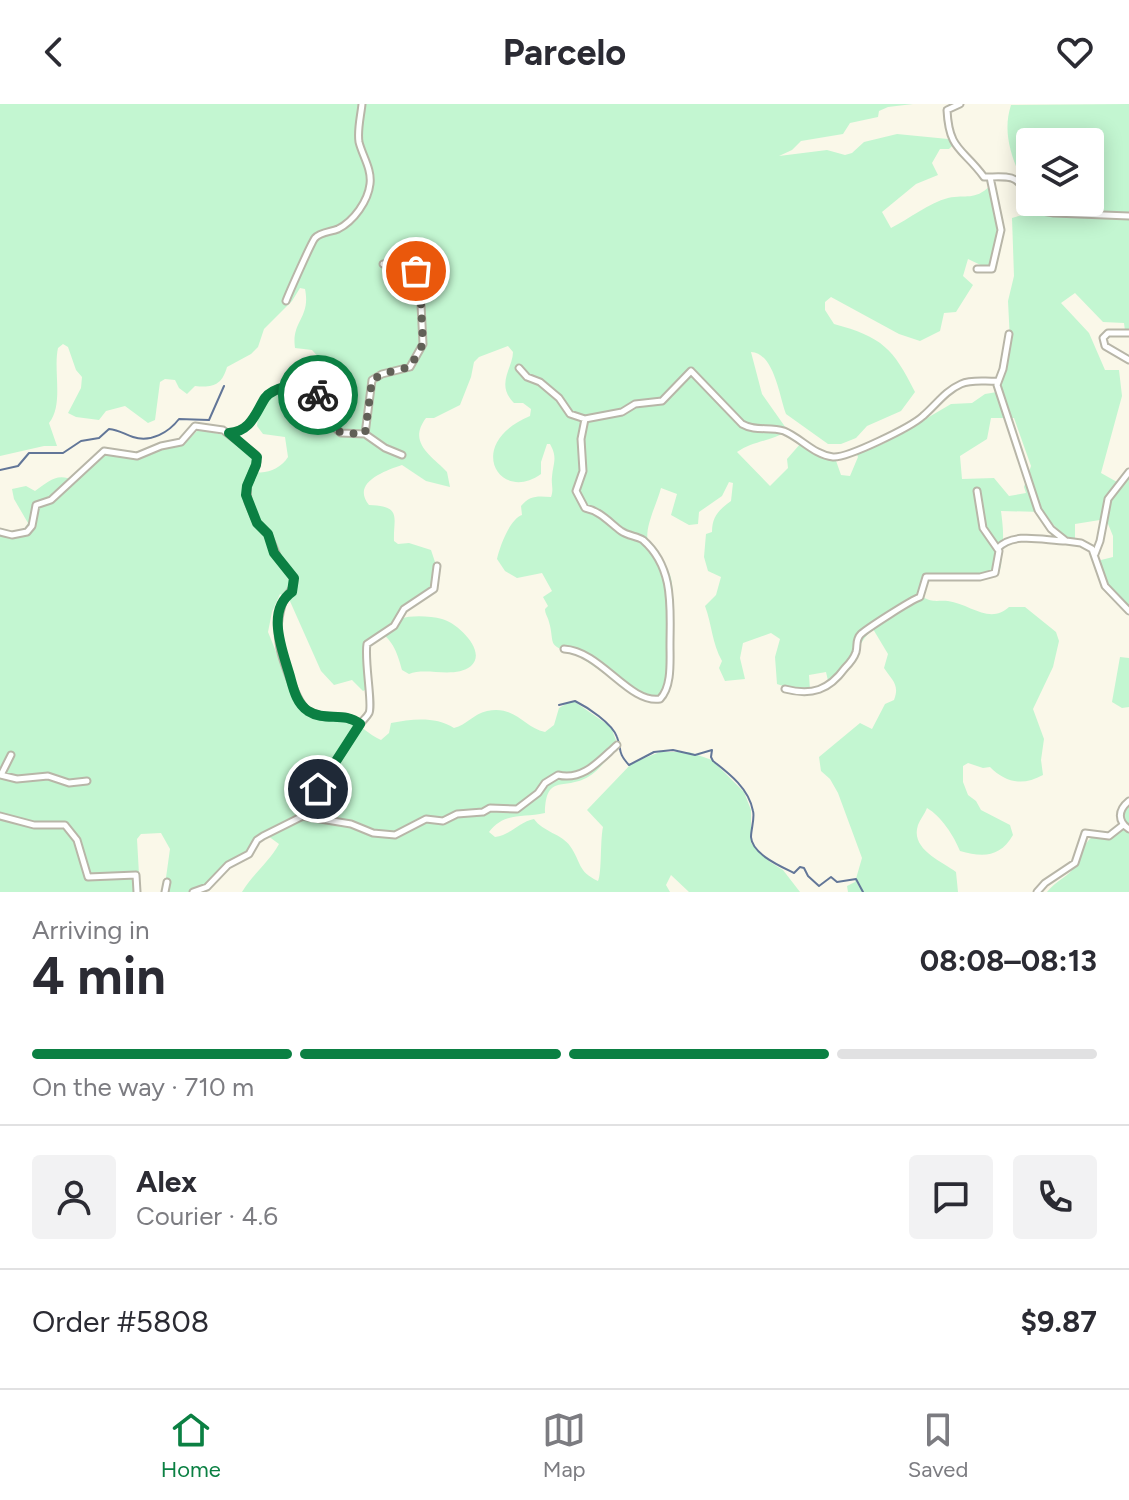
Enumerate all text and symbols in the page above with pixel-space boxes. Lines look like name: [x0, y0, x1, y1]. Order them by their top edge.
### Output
icon: back: [32, 30, 76, 74]
icon: heart: [1053, 30, 1097, 74]
text: Parcelo: [503, 31, 626, 74]
map controls: [1016, 128, 1104, 216]
button: layers: [1016, 128, 1104, 216]
pin: [382, 237, 450, 305]
icon: bag: [394, 249, 438, 293]
courier: [278, 355, 358, 435]
icon: bike: [296, 373, 340, 417]
pin: [284, 755, 352, 823]
icon: home: [296, 767, 340, 811]
text: Arriving in: [32, 914, 150, 946]
text: 08:08–08:13: [920, 942, 1097, 979]
text: 4 min: [32, 945, 166, 1007]
text: On the way · 710 m: [32, 1071, 254, 1103]
button: person: [32, 1155, 116, 1239]
button: chat: [909, 1155, 993, 1239]
button: phone: [1013, 1155, 1097, 1239]
text: Alex: [136, 1163, 197, 1200]
text: Courier · 4.6: [136, 1200, 278, 1232]
text: Order #5808: [32, 1303, 209, 1340]
text: $9.87: [1021, 1303, 1097, 1340]
tab: Home: [161, 1408, 221, 1483]
tab: Map: [542, 1408, 586, 1483]
tab: Saved: [908, 1408, 968, 1483]

